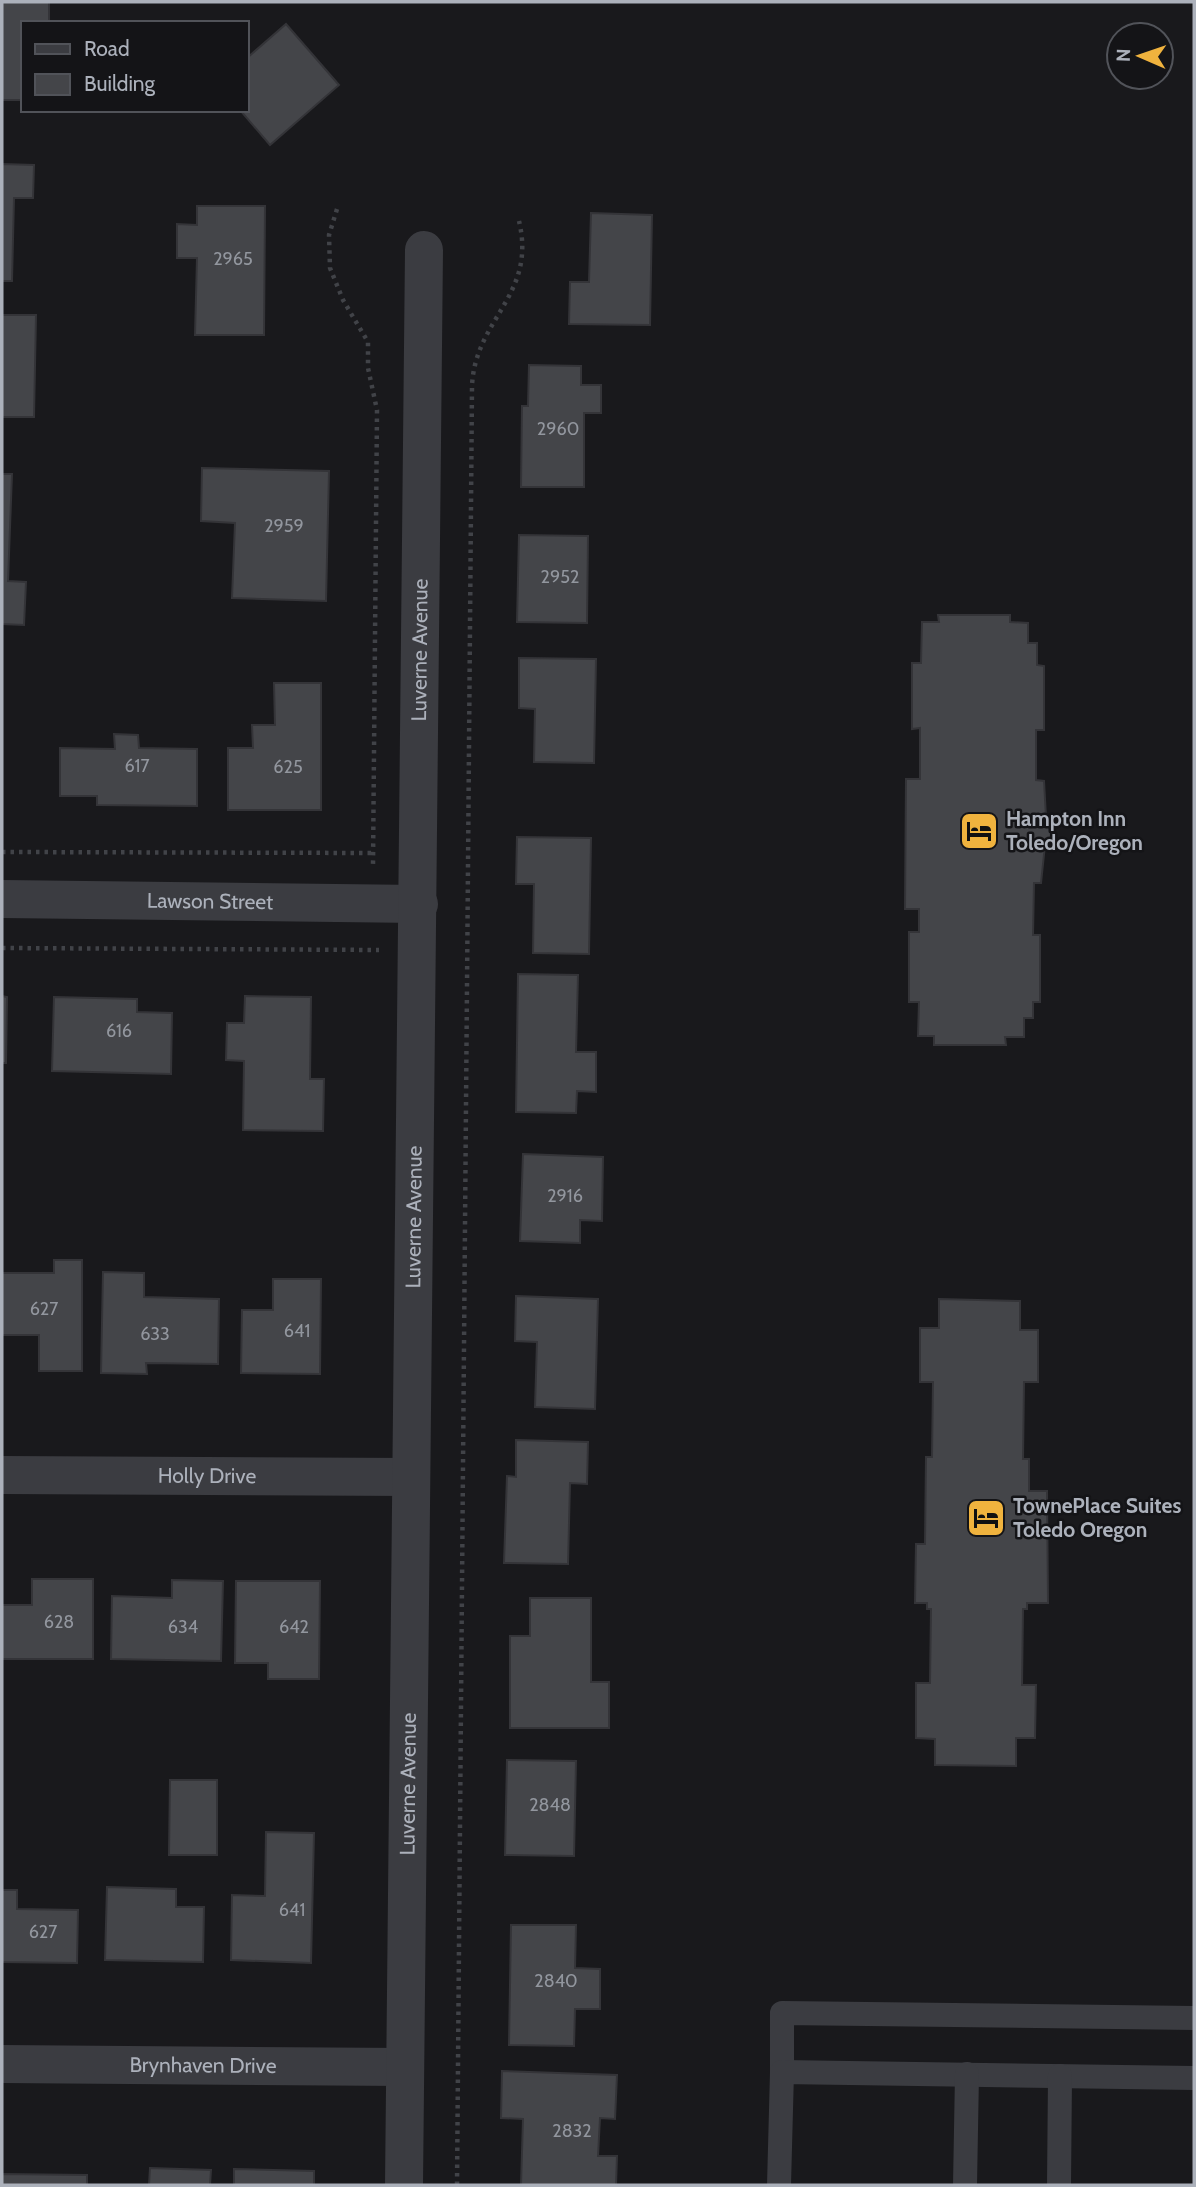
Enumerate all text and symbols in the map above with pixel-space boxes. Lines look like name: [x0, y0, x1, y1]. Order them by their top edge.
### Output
legend: [21, 21, 248, 112]
north arrow: [1105, 21, 1175, 91]
text: Road: [84, 36, 130, 61]
text: N: [1112, 48, 1135, 63]
text: Building: [84, 71, 156, 96]
house number: 2965: [213, 248, 253, 270]
house number: 2960: [537, 418, 579, 440]
house number: 2959: [264, 515, 304, 537]
house number: 2952: [541, 566, 579, 588]
street label: Luverne Avenue: [406, 578, 433, 722]
house number: 617: [124, 755, 150, 777]
house number: 625: [273, 756, 303, 778]
place label: Hampton Inn Toledo/Oregon: [1006, 806, 1143, 855]
hotel icon: Hampton Inn Toledo/Oregon: [958, 810, 1000, 852]
street label: Lawson Street: [147, 888, 273, 914]
house number: 616: [106, 1020, 132, 1042]
street label: Luverne Avenue: [400, 1145, 427, 1289]
house number: 2916: [547, 1185, 583, 1207]
house number: 627: [30, 1298, 58, 1320]
house number: 641: [284, 1320, 310, 1342]
house number: 633: [140, 1323, 170, 1345]
street label: Holly Drive: [158, 1463, 256, 1488]
place label: TownePlace Suites Toledo Oregon: [1013, 1493, 1181, 1542]
hotel icon: TownePlace Suites Toledo Oregon: [965, 1497, 1007, 1539]
house number: 628: [44, 1611, 74, 1633]
house number: 634: [168, 1616, 198, 1638]
house number: 642: [279, 1616, 309, 1638]
street label: Luverne Avenue: [394, 1712, 421, 1856]
house number: 2848: [529, 1794, 571, 1816]
house number: 641: [279, 1899, 305, 1921]
house number: 627: [29, 1921, 57, 1943]
house number: 2840: [534, 1970, 578, 1992]
street label: Brynhaven Drive: [129, 2052, 277, 2078]
house number: 2832: [552, 2120, 592, 2142]

